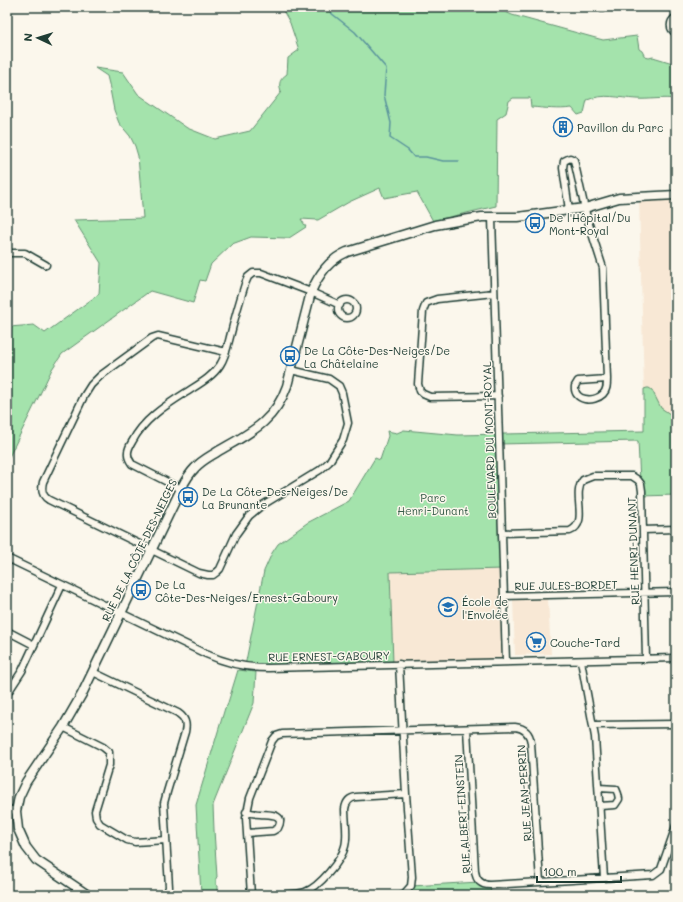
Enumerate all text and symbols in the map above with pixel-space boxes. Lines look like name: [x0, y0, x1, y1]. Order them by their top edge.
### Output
north arrow: [18, 18, 58, 58]
text: N: [20, 33, 35, 42]
building icon: Pavillon du Parc: [552, 116, 574, 138]
place label: Pavillon du Parc: [577, 120, 664, 135]
place label: De l'Hôpital/Du Mont-Royal: [549, 210, 630, 238]
bus stop icon: De l'Hôpital/Du Mont-Royal: [524, 212, 546, 234]
place label: De La Côte-Des-Neiges/De La Châtelaine: [304, 343, 450, 371]
bus stop icon: De La Côte-Des-Neiges/De La Châtelaine: [279, 345, 301, 367]
street label: BOULEVARD DU MONT-ROYAL: [479, 361, 499, 519]
street label: RUE DE LA CÔTE-DES-NEIGES: [98, 476, 180, 624]
place label: De La Côte-Des-Neiges/De La Brunante: [202, 484, 348, 512]
bus stop icon: De La Côte-Des-Neiges/De La Brunante: [177, 486, 199, 508]
park label: Parc Henri-Dunant: [397, 490, 469, 518]
street label: RUE HENRI-DUNANT: [624, 497, 642, 605]
place label: De La Côte-Des-Neiges/Ernest-Gaboury: [155, 577, 338, 605]
street label: RUE JULES-BORDET: [514, 577, 618, 593]
bus stop icon: De La Côte-Des-Neiges/Ernest-Gaboury: [130, 579, 152, 601]
place label: École de l'Envolée: [462, 594, 509, 622]
school or university icon: École de l'Envolée: [437, 596, 459, 618]
supermarket icon: Couche-Tard: [525, 631, 547, 653]
place label: Couche-Tard: [550, 635, 620, 650]
street label: RUE ERNEST-GABOURY: [268, 647, 390, 665]
street label: RUE JEAN-PERRIN: [513, 744, 535, 842]
street label: RUE ALBERT-EINSTEIN: [450, 754, 474, 874]
scale bar: [537, 858, 621, 884]
text: 100 m: [543, 863, 577, 879]

